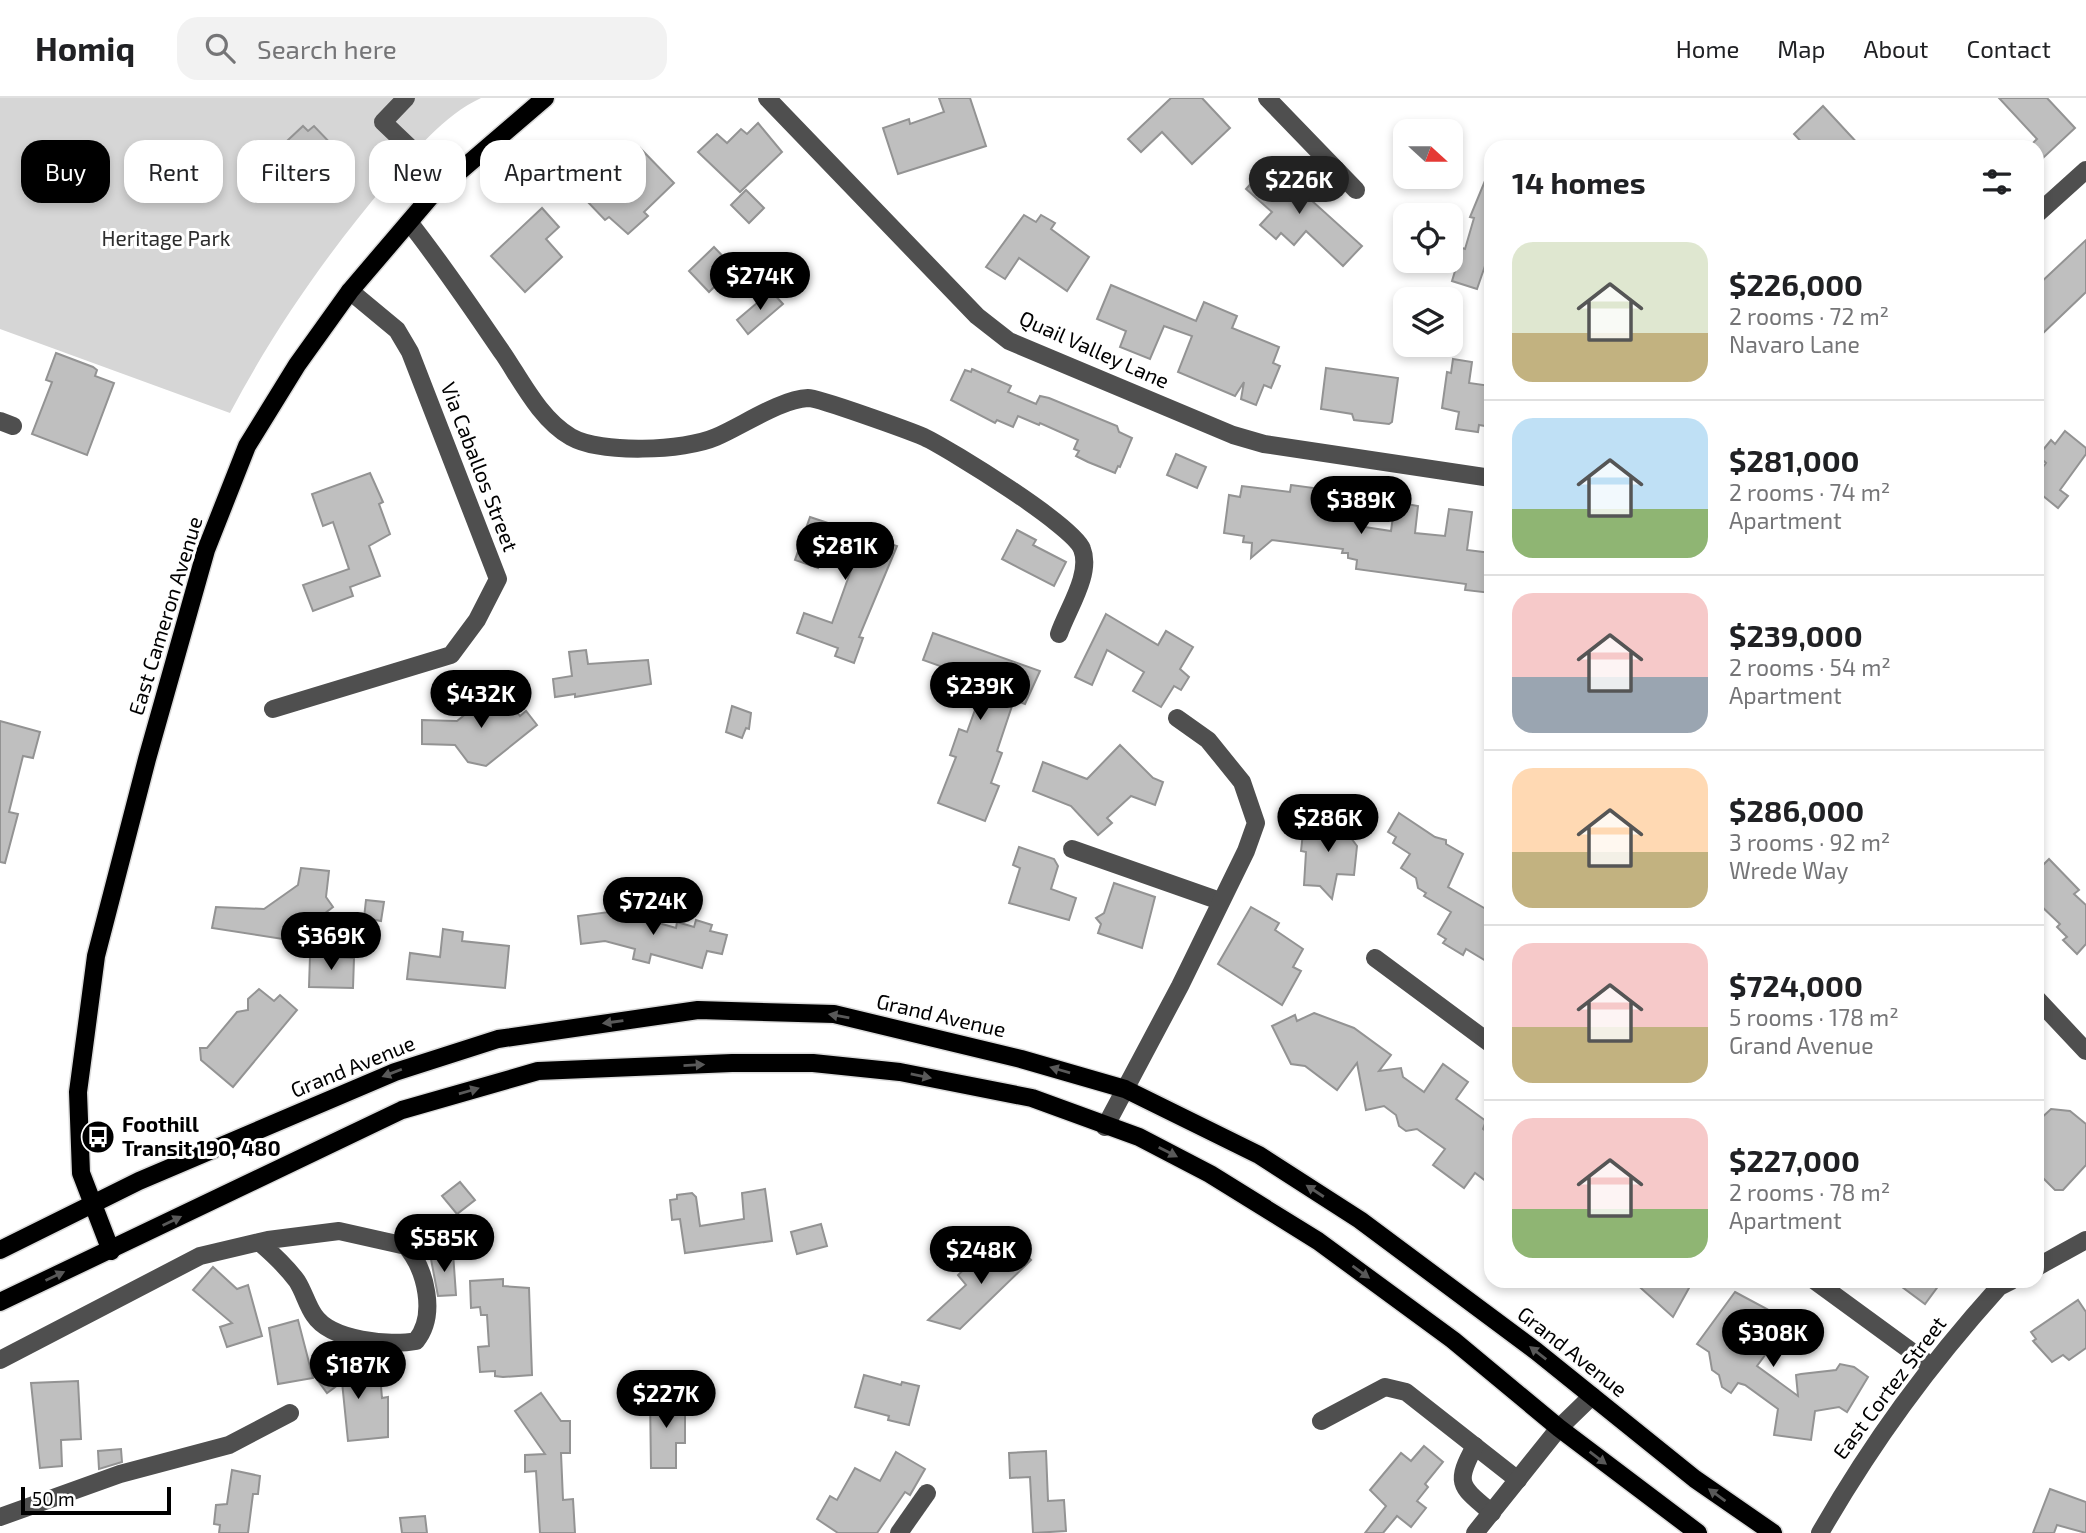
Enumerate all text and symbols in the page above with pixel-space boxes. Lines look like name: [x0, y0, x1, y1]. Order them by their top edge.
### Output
search box: [177, 17, 667, 80]
text: Homiq: [35, 28, 135, 68]
icon: search: [201, 29, 239, 67]
text: Search here: [257, 33, 397, 64]
text: Home: [1676, 34, 1739, 63]
text: Map: [1777, 34, 1825, 63]
text: About: [1863, 34, 1929, 63]
text: Contact: [1967, 34, 2051, 63]
north arrow: [1393, 119, 1463, 189]
map controls: [1393, 119, 1463, 357]
chip: Buy: [21, 140, 110, 203]
chip: Rent: [124, 140, 223, 203]
chip: Filters: [237, 140, 355, 203]
chip: New: [369, 140, 466, 203]
chip: Apartment: [480, 140, 646, 203]
pin: $226K: [1250, 156, 1348, 216]
icon: filters: [1978, 163, 2016, 201]
text: 14 homes: [1512, 164, 1646, 200]
text: $226K: [1265, 165, 1333, 193]
button: locate: [1393, 203, 1463, 273]
park label: Heritage Park: [101, 225, 231, 250]
pin: $274K: [711, 252, 809, 312]
text: $274K: [726, 261, 794, 289]
text: $226,000: [1729, 266, 1863, 302]
icon: home: [1568, 270, 1652, 354]
button: layers: [1393, 287, 1463, 357]
text: 2 rooms · 72 m²: [1729, 302, 1889, 330]
street label: Quail Valley Lane: [1015, 304, 1173, 394]
text: Navaro Lane: [1729, 330, 1860, 358]
street label: Via Caballos Street: [437, 378, 524, 555]
text: $281,000: [1729, 442, 1860, 478]
icon: home: [1568, 446, 1652, 530]
pin: $389K: [1312, 476, 1410, 536]
text: 2 rooms · 74 m²: [1729, 478, 1890, 506]
text: $389K: [1327, 485, 1395, 513]
text: Apartment: [1729, 506, 1842, 534]
street label: East Cameron Avenue: [122, 513, 207, 718]
pin: $281K: [796, 522, 894, 582]
text: $281K: [812, 531, 878, 559]
text: $239,000: [1729, 617, 1863, 653]
icon: home: [1568, 621, 1652, 705]
text: 2 rooms · 54 m²: [1729, 653, 1891, 681]
pin: $239K: [931, 662, 1029, 722]
pin: $432K: [432, 670, 530, 730]
text: $239K: [946, 671, 1014, 699]
text: $432K: [447, 679, 515, 707]
text: Apartment: [1729, 681, 1842, 709]
text: $286,000: [1729, 792, 1864, 828]
pin: $286K: [1279, 794, 1377, 854]
icon: home: [1568, 796, 1652, 880]
text: $286K: [1293, 803, 1363, 831]
text: 3 rooms · 92 m²: [1729, 828, 1890, 856]
text: Wrede Way: [1729, 856, 1848, 884]
pin: $724K: [604, 878, 702, 937]
text: $724K: [619, 886, 687, 914]
pin: $369K: [282, 912, 380, 972]
text: $369K: [297, 921, 365, 949]
text: $724,000: [1729, 967, 1863, 1003]
icon: home: [1568, 971, 1652, 1055]
street label: Grand Avenue: [874, 988, 1008, 1042]
text: 5 rooms · 178 m²: [1729, 1003, 1899, 1031]
one-way arrow: [828, 1010, 850, 1021]
one-way arrow: [601, 1017, 623, 1028]
street label: Grand Avenue: [287, 1029, 418, 1102]
text: Grand Avenue: [1729, 1031, 1874, 1059]
one-way arrow: [683, 1059, 705, 1070]
one-way arrow: [1049, 1065, 1070, 1075]
one-way arrow: [381, 1068, 402, 1079]
one-way arrow: [910, 1071, 932, 1082]
one-way arrow: [459, 1085, 480, 1095]
place label: Foothill Transit 190, 480: [122, 1111, 281, 1160]
bus stop icon: Foothill Transit 190, 480: [79, 1118, 117, 1156]
text: $227,000: [1729, 1142, 1860, 1178]
icon: home: [1568, 1146, 1652, 1230]
one-way arrow: [1158, 1147, 1178, 1158]
text: 2 rooms · 78 m²: [1729, 1178, 1890, 1206]
one-way arrow: [1305, 1184, 1324, 1197]
text: Apartment: [1729, 1206, 1842, 1234]
pin: $585K: [395, 1214, 493, 1274]
one-way arrow: [162, 1216, 182, 1227]
text: $585K: [410, 1223, 478, 1251]
pin: $248K: [932, 1226, 1030, 1286]
text: $248K: [946, 1235, 1016, 1263]
one-way arrow: [1352, 1265, 1370, 1279]
one-way arrow: [45, 1271, 65, 1282]
street label: Grand Avenue: [1513, 1300, 1633, 1401]
pin: $308K: [1724, 1310, 1822, 1369]
street label: East Cortez Street: [1827, 1311, 1951, 1463]
text: $308K: [1738, 1318, 1808, 1346]
pin: $187K: [309, 1342, 407, 1401]
one-way arrow: [1530, 1345, 1548, 1360]
text: $187K: [326, 1350, 390, 1378]
pin: $227K: [617, 1370, 715, 1430]
text: $227K: [633, 1379, 699, 1407]
one-way arrow: [1589, 1450, 1607, 1464]
scale bar: [21, 1484, 172, 1516]
text: 50 m: [32, 1487, 75, 1510]
one-way arrow: [1707, 1488, 1726, 1502]

